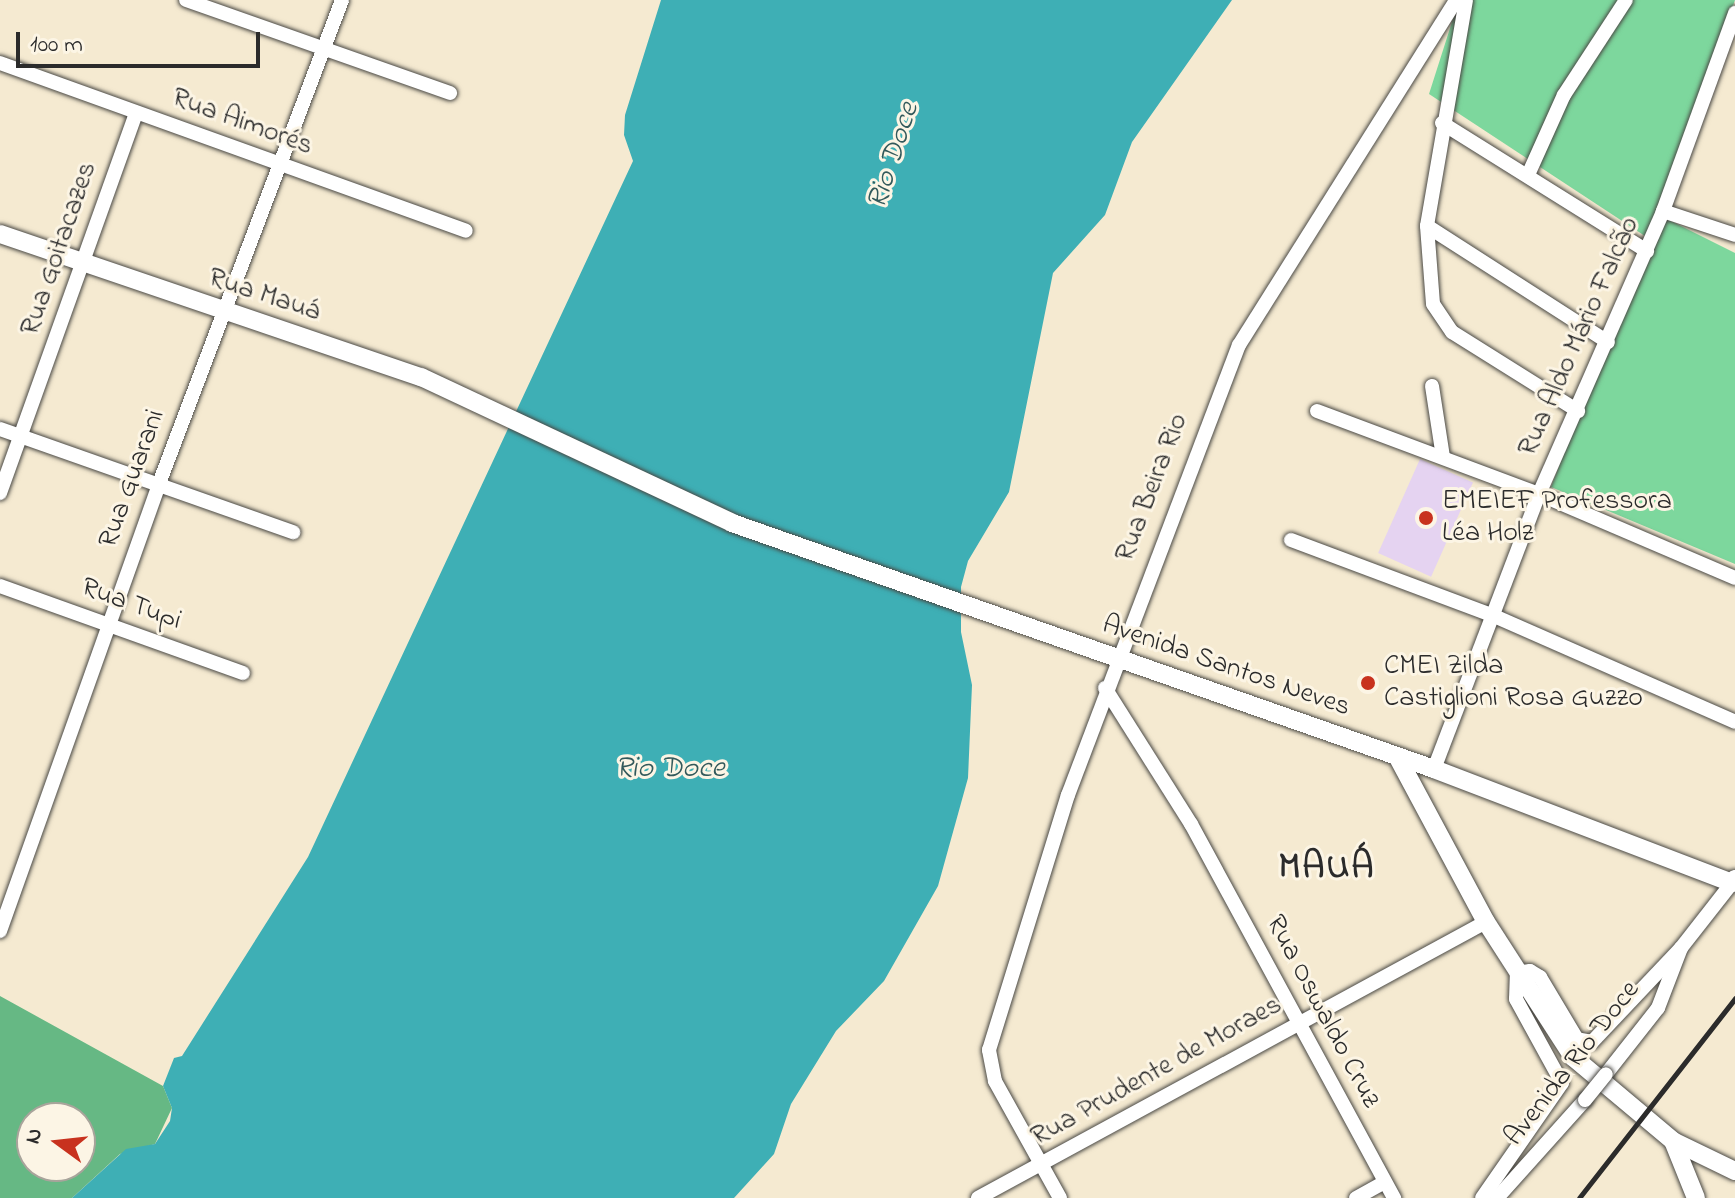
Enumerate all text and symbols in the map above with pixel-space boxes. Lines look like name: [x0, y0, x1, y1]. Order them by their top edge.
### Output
scale bar: [20, 16, 264, 66]
text: 100 m: [30, 28, 83, 63]
street label: Rua Aimorés: [167, 82, 317, 164]
water label: Rio Doce: [860, 98, 928, 214]
street label: Rua Goitacazes: [15, 158, 105, 340]
street label: Rua Aldo Mário Falcão: [1512, 212, 1648, 462]
street label: Rua Mauá: [204, 262, 324, 330]
street label: Rua Guarani: [92, 405, 174, 553]
street label: Rua Beira Rio: [1109, 409, 1197, 567]
place label: EMEIEF Professora Léa Holz: [1442, 485, 1672, 551]
marker: EMEIEF Professora Léa Holz: [1417, 509, 1435, 527]
street label: Rua Tupi: [76, 571, 186, 639]
street label: Avenida Santos Neves: [1098, 609, 1354, 725]
place label: CMEI Zilda Castiglioni Rosa Guzzo: [1384, 650, 1643, 716]
marker: CMEI Zilda Castiglioni Rosa Guzzo: [1359, 674, 1377, 692]
water label: Rio Doce: [615, 751, 725, 787]
district label: MAUÁ: [1279, 847, 1375, 891]
street label: Rua Oswaldo Cruz: [1257, 910, 1387, 1114]
street label: Avenida Rio Doce: [1498, 975, 1648, 1153]
street label: Rua Prudente de Moraes: [1026, 989, 1288, 1155]
north arrow: [16, 1102, 96, 1182]
text: N: [17, 1125, 52, 1148]

